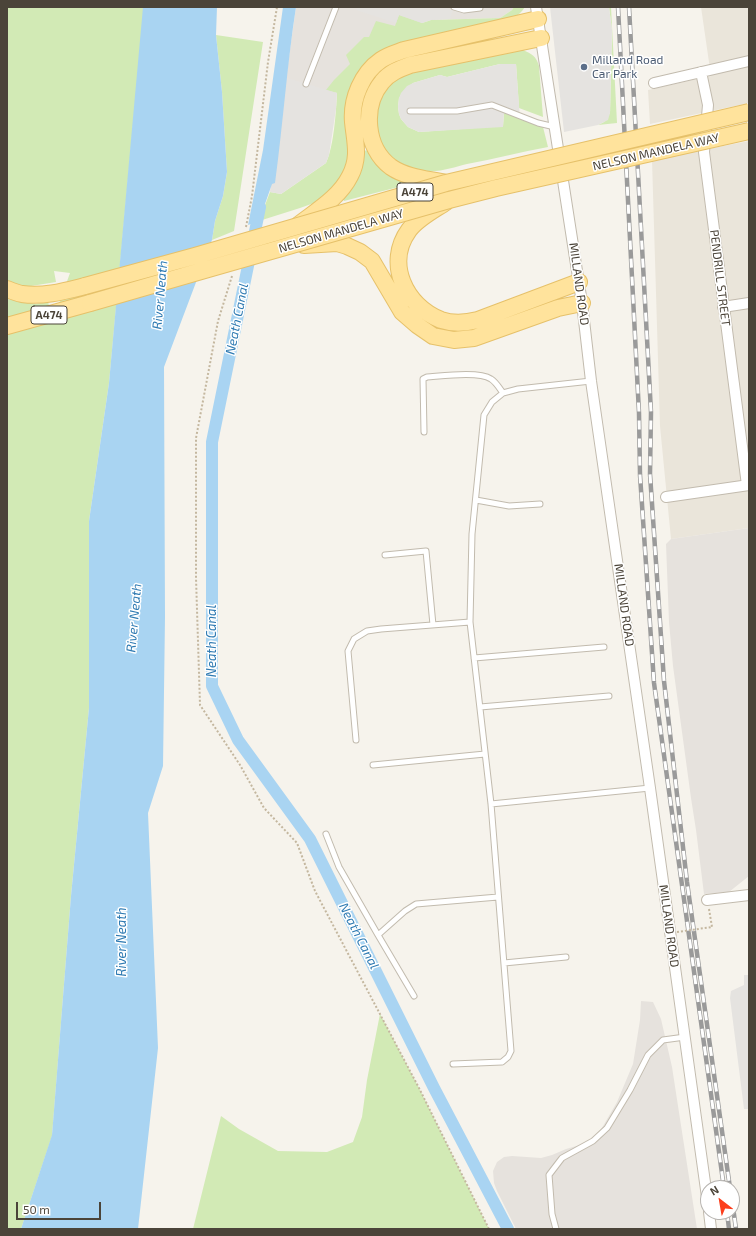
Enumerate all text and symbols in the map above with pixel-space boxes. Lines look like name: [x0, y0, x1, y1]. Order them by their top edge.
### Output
place label: Milland Road Car Park: [592, 53, 663, 81]
marker: Milland Road Car Park: [579, 62, 589, 72]
street label: NELSON MANDELA WAY: [591, 130, 721, 174]
road number: A474: [397, 183, 433, 201]
street label: NELSON MANDELA WAY: [277, 206, 405, 256]
street label: PENDRILL STREET: [707, 229, 733, 327]
street label: MILLAND ROAD: [566, 242, 592, 326]
water label: River Neath: [149, 260, 171, 330]
water label: Neath Canal: [222, 282, 252, 356]
road number: A474: [31, 306, 67, 324]
street label: MILLAND ROAD: [611, 563, 637, 647]
water label: River Neath: [123, 583, 145, 653]
water label: Neath Canal: [204, 605, 220, 677]
street label: MILLAND ROAD: [656, 884, 682, 968]
water label: Neath Canal: [336, 900, 382, 972]
water label: River Neath: [114, 907, 130, 977]
north arrow: [700, 1180, 740, 1220]
text: N: [707, 1183, 721, 1198]
scale bar: [18, 1194, 103, 1220]
text: 50 m: [23, 1202, 50, 1216]

